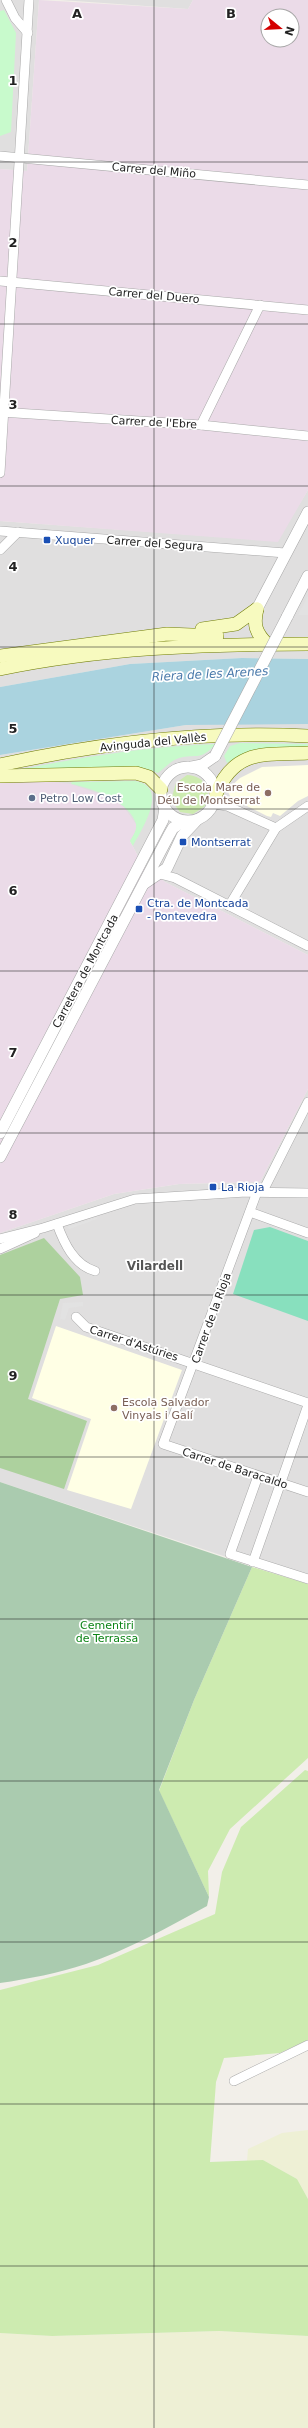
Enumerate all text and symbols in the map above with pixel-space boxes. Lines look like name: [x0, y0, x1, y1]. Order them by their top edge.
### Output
text: A: [72, 6, 82, 21]
text: B: [226, 6, 236, 21]
north arrow: [260, 8, 300, 48]
text: N: [281, 25, 297, 37]
text: 1: [8, 73, 18, 88]
street label: Carrer del Miño: [111, 160, 197, 181]
text: 2: [8, 235, 18, 250]
street label: Carrer del Duero: [108, 285, 200, 306]
text: 3: [8, 397, 18, 412]
street label: Carrer de l'Ebre: [111, 414, 198, 431]
place label: Xuquer: [55, 534, 95, 547]
street label: Carrer del Segura: [106, 534, 204, 553]
marker: Xuquer: [42, 535, 52, 545]
text: 4: [8, 559, 18, 574]
water label: Riera de les Arenes: [151, 664, 269, 684]
text: 5: [8, 721, 18, 736]
street label: Avinguda del Vallès: [99, 730, 207, 755]
place label: Escola Mare de Déu de Montserrat: [157, 781, 261, 807]
marker: Escola Mare de Déu de Montserrat: [263, 788, 273, 798]
place label: Petro Low Cost: [40, 792, 122, 805]
marker: Petro Low Cost: [27, 793, 37, 803]
place label: Montserrat: [191, 836, 252, 849]
marker: Montserrat: [178, 837, 188, 847]
text: 6: [8, 883, 18, 898]
place label: Ctra. de Montcada - Pontevedra: [147, 897, 249, 923]
marker: Ctra. de Montcada - Pontevedra: [134, 904, 144, 914]
street label: Carretera de Montcada: [50, 912, 121, 1030]
text: 7: [8, 1045, 18, 1060]
place label: La Rioja: [221, 1181, 265, 1194]
marker: La Rioja: [208, 1182, 218, 1192]
text: 8: [8, 1207, 18, 1222]
district label: Vilardell: [127, 1259, 183, 1273]
street label: Carrer de la Rioja: [189, 1271, 234, 1365]
street label: Carrer d'Astúries: [88, 1323, 180, 1364]
text: 9: [8, 1368, 18, 1383]
place label: Escola Salvador Vinyals i Galí: [122, 1396, 209, 1422]
marker: Escola Salvador Vinyals i Galí: [109, 1403, 119, 1413]
street label: Carrer de Baracaldo: [180, 1445, 290, 1492]
park label: Cementiri de Terrassa: [76, 1619, 138, 1645]

